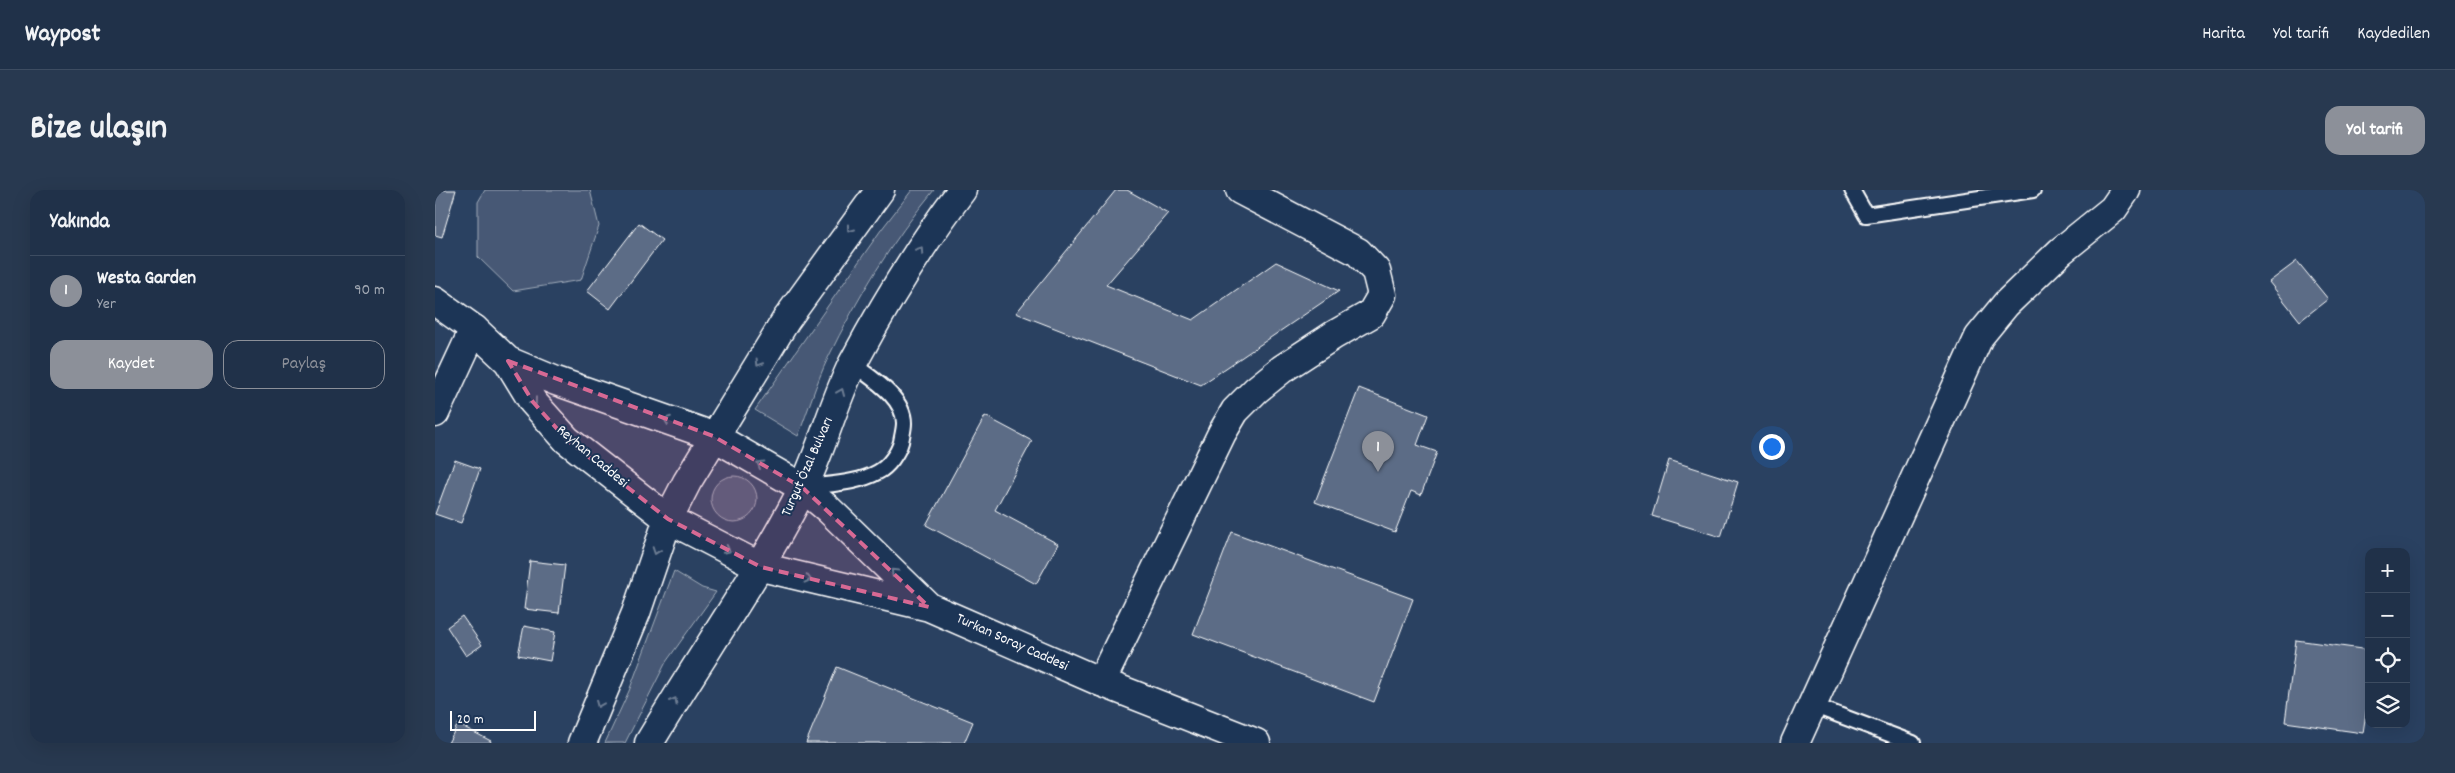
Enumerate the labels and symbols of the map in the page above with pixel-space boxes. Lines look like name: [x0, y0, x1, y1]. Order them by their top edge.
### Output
one-way arrow: [848, 223, 856, 232]
one-way arrow: [914, 246, 923, 256]
one-way arrow: [755, 358, 765, 367]
one-way arrow: [834, 388, 845, 397]
one-way arrow: [528, 396, 537, 406]
street label: Turgut Özal Bulvarı: [776, 414, 840, 520]
one-way arrow: [663, 416, 672, 426]
street label: Reyhan Caddesi: [551, 420, 633, 494]
pin: 1: [1362, 431, 1394, 472]
your location: [1759, 434, 1785, 460]
one-way arrow: [757, 460, 766, 470]
one-way arrow: [722, 544, 731, 554]
one-way arrow: [652, 547, 662, 555]
one-way arrow: [890, 569, 899, 578]
one-way arrow: [804, 573, 813, 584]
street label: Turkan Soray Caddesi: [952, 608, 1072, 678]
one-way arrow: [668, 697, 678, 706]
one-way arrow: [595, 699, 605, 707]
scale bar: [450, 708, 536, 731]

